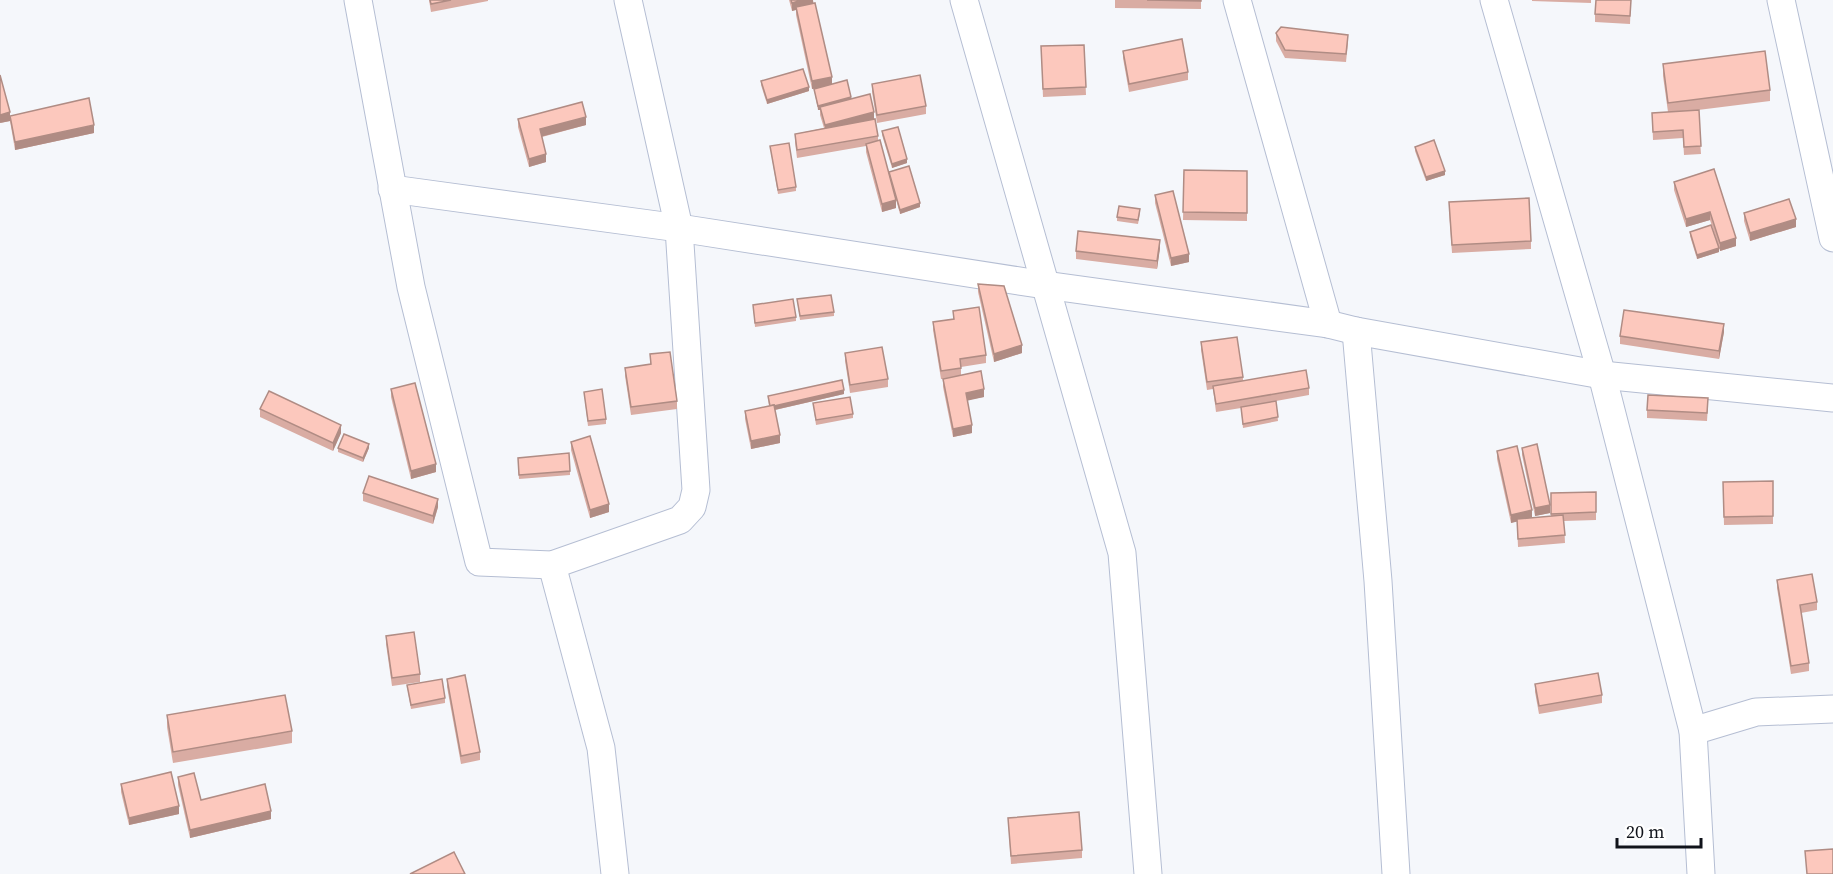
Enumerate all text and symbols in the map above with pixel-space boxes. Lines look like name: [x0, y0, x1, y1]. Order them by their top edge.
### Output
scale bar: [1617, 811, 1701, 849]
text: 20 m: [1626, 819, 1664, 844]

